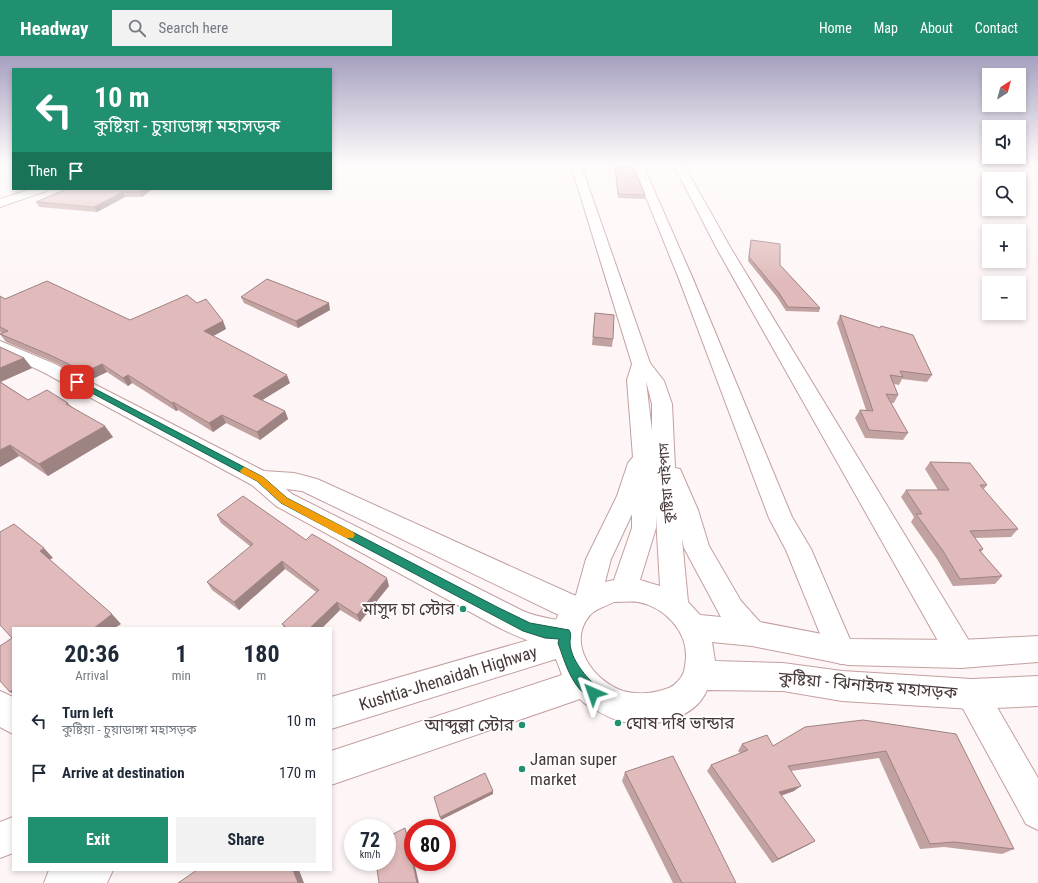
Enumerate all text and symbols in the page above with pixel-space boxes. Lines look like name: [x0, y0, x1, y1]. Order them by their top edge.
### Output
search box: [112, 10, 392, 46]
text: Headway: [20, 17, 88, 40]
icon: search: [126, 17, 148, 39]
text: Search here: [158, 19, 228, 37]
text: Home: [819, 20, 852, 36]
text: Map: [874, 20, 898, 36]
text: About: [920, 20, 953, 36]
text: Contact: [975, 20, 1018, 36]
north arrow: [982, 68, 1026, 112]
map controls: [982, 68, 1026, 320]
text: 10 m: [94, 81, 150, 114]
icon: left: [28, 84, 80, 136]
text: কুষ্টিয়া - চুয়াডাঙ্গা মহাসড়ক: [94, 115, 280, 136]
button: sound: [982, 120, 1026, 164]
icon: arrive: [65, 160, 87, 182]
text: Then: [28, 162, 57, 180]
button: search: [982, 172, 1026, 216]
button: +: [982, 224, 1026, 268]
button: −: [982, 276, 1026, 320]
pin: [60, 365, 94, 399]
icon: arrive: [66, 371, 88, 393]
street label: কুষ্টিয়া বাইপাস: [655, 442, 678, 525]
place label: মাসুদ চা স্টোর: [361, 599, 456, 620]
marker: মাসুদ চা স্টোর: [458, 604, 468, 614]
text: 20:36: [64, 640, 119, 668]
text: 1: [175, 640, 187, 668]
text: 180: [243, 640, 280, 668]
street label: Kushtia-Jhenaidah Highway: [357, 641, 539, 715]
street label: কুষ্টিয়া - ঝিনাইদহ মহাসড়ক: [777, 667, 958, 704]
text: Arrival: [75, 668, 108, 683]
text: min: [172, 668, 191, 683]
text: m: [257, 668, 266, 683]
position arrow: [572, 672, 614, 714]
text: Turn left: [62, 704, 113, 722]
icon: left: [28, 710, 50, 732]
text: 10 m: [286, 712, 316, 730]
place label: ঘোষ দধি ভান্ডার: [626, 713, 735, 733]
place label: আব্দুল্লা স্টোর: [424, 715, 515, 735]
marker: ঘোষ দধি ভান্ডার: [613, 718, 623, 728]
marker: আব্দুল্লা স্টোর: [517, 720, 527, 730]
text: কুষ্টিয়া - চুয়াডাঙ্গা মহাসড়ক: [62, 722, 197, 737]
place label: Jaman super market: [530, 749, 617, 789]
icon: arrive: [28, 762, 50, 784]
text: Arrive at destination: [62, 764, 185, 782]
text: 170 m: [279, 764, 316, 782]
marker: Jaman super market: [517, 764, 527, 774]
button: Exit: [28, 817, 168, 863]
button: Share: [176, 817, 316, 863]
speed limit sign: 80: [404, 819, 456, 871]
text: 72: [360, 828, 380, 852]
text: km/h: [360, 849, 380, 860]

